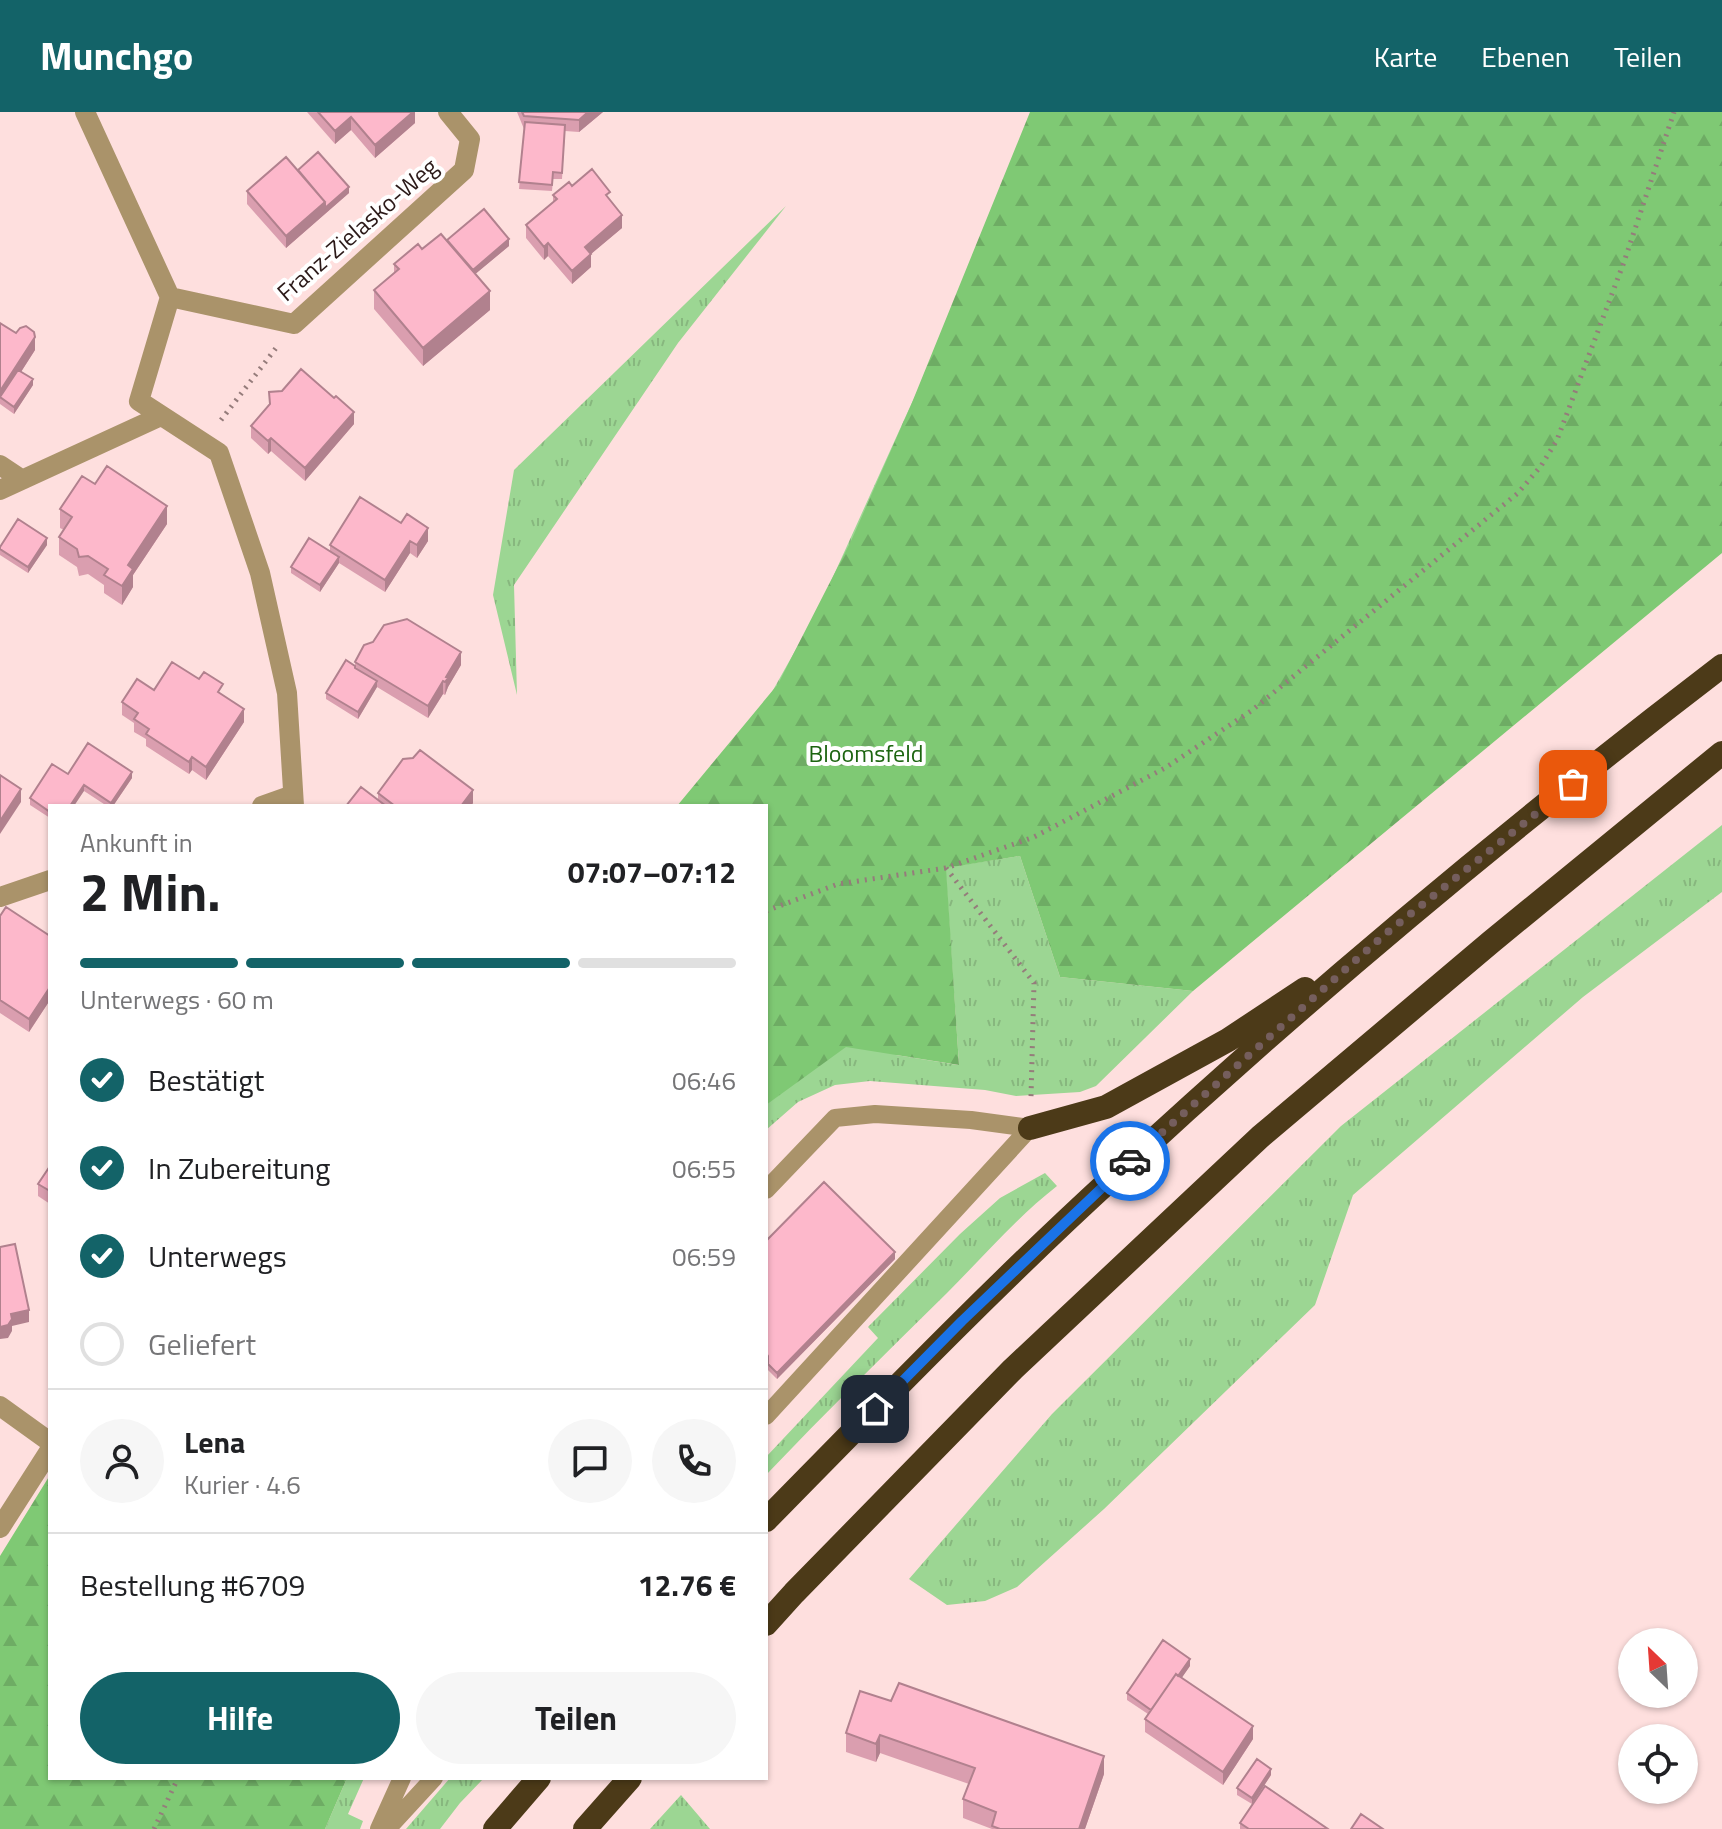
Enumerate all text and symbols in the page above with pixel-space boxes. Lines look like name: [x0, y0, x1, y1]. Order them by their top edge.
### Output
text: Munchgo: [40, 27, 193, 85]
text: Karte: [1374, 35, 1437, 78]
text: Ebenen: [1481, 35, 1570, 78]
text: Teilen: [1614, 35, 1682, 78]
street label: Franz-Zielasko-Weg: [268, 149, 446, 309]
park label: Bloomsfeld: [809, 735, 923, 771]
pin: [1539, 750, 1607, 818]
icon: bag: [1551, 762, 1595, 806]
text: Ankunft in: [80, 823, 193, 862]
text: 07:07–07:12: [568, 849, 736, 895]
text: 2 Min.: [80, 852, 221, 931]
text: Unterwegs · 60 m: [80, 980, 274, 1019]
text: Bestätigt: [148, 1057, 264, 1103]
icon: check: [80, 1058, 124, 1102]
text: 06:46: [672, 1061, 736, 1100]
courier: [1090, 1121, 1170, 1201]
icon: car: [1108, 1139, 1152, 1183]
text: In Zubereitung: [148, 1145, 331, 1191]
icon: check: [80, 1146, 124, 1190]
text: 06:55: [672, 1149, 736, 1188]
text: Unterwegs: [148, 1233, 287, 1279]
icon: check: [80, 1234, 124, 1278]
text: 06:59: [672, 1237, 736, 1276]
text: Geliefert: [148, 1321, 256, 1367]
pin: [841, 1375, 909, 1443]
icon: home: [853, 1387, 897, 1431]
button: person: [80, 1419, 164, 1503]
text: Lena: [184, 1419, 245, 1465]
button: chat: [548, 1419, 632, 1503]
button: phone: [652, 1419, 736, 1503]
text: Kurier · 4.6: [184, 1465, 301, 1504]
text: Bestellung #6709: [80, 1562, 305, 1608]
text: 12.76 €: [638, 1562, 736, 1608]
north arrow: [1618, 1628, 1698, 1708]
map controls: [1618, 1628, 1698, 1804]
button: Hilfe: [80, 1672, 400, 1764]
button: Teilen: [416, 1672, 736, 1764]
button: locate: [1618, 1724, 1698, 1804]

